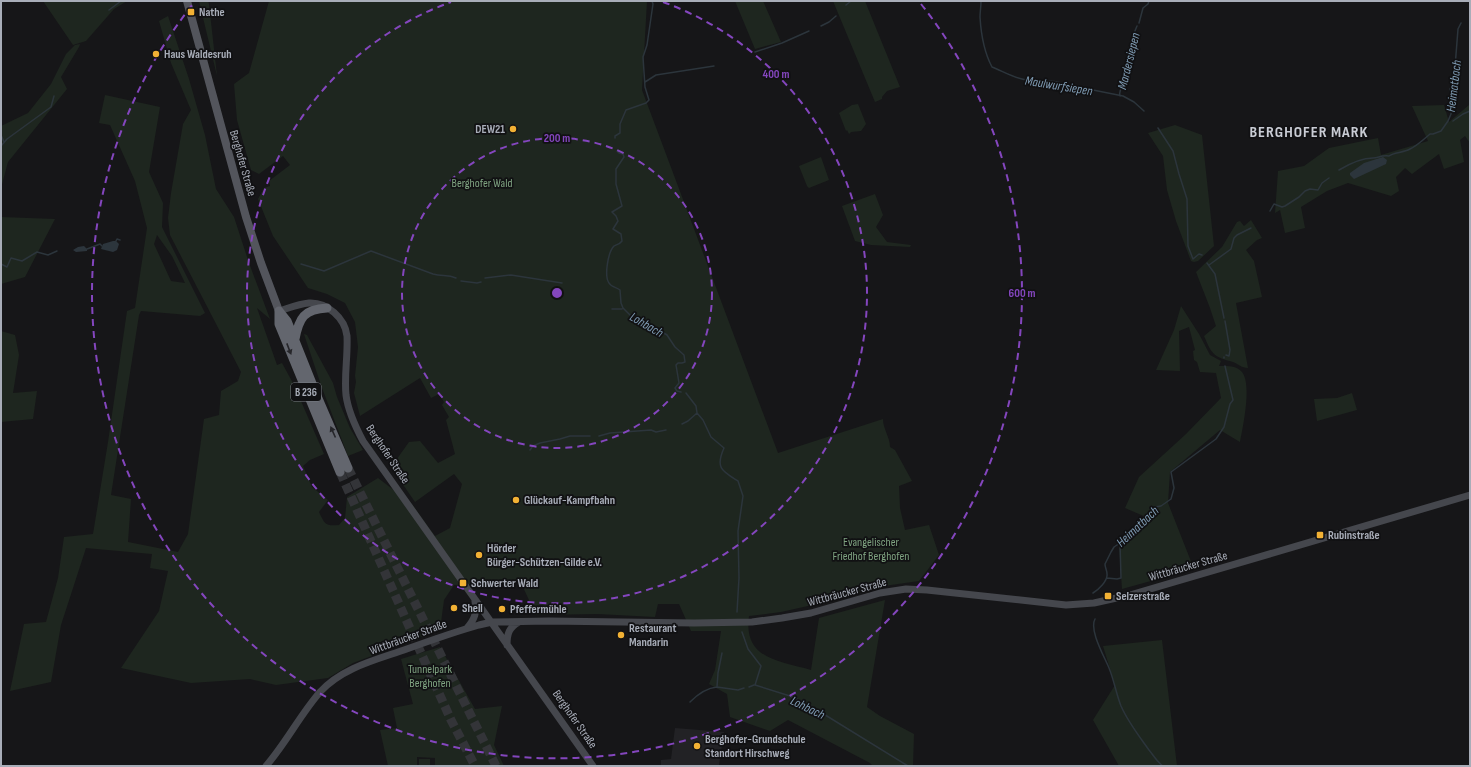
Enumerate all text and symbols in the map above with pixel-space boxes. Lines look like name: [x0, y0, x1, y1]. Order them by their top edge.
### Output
place label: Nathe: [199, 5, 225, 20]
marker: Nathe: [186, 7, 196, 17]
water label: Mardersiepen: [1114, 31, 1144, 91]
place label: Haus Waldesruh: [164, 47, 232, 62]
marker: Haus Waldesruh: [151, 49, 161, 59]
water label: Heimatbach: [1443, 59, 1465, 113]
text: 400 m: [763, 67, 789, 82]
water label: Maulwurfsiepen: [1024, 73, 1094, 99]
place label: DEW21: [475, 122, 505, 137]
district label: BERGHOFER MARK: [1250, 123, 1368, 142]
marker: DEW21: [508, 124, 518, 134]
street label: Berghofer Straße: [226, 128, 259, 198]
text: 200 m: [544, 131, 570, 146]
park label: Berghofer Wald: [452, 176, 512, 191]
centre of rings: [550, 286, 564, 300]
text: 600 m: [1009, 286, 1035, 301]
water label: Lohbach: [627, 309, 667, 341]
one-way arrow: [286, 343, 292, 355]
road number: B 236: [291, 383, 321, 401]
street label: Berghofer Straße: [362, 422, 413, 487]
one-way arrow: [329, 425, 335, 437]
place label: Glückauf-Kampfbahn: [524, 493, 615, 508]
marker: Glückauf-Kampfbahn: [511, 495, 521, 505]
water label: Heimatbach: [1113, 503, 1163, 550]
place label: Rubinstraße: [1328, 528, 1380, 543]
marker: Rubinstraße: [1315, 530, 1325, 540]
park label: Evangelischer Friedhof Berghofen: [833, 535, 909, 564]
place label: Hörder Bürger-Schützen-Gilde e.V.: [487, 541, 602, 570]
street label: Wittbräucker Straße: [1147, 548, 1229, 585]
marker: Hörder Bürger-Schützen-Gilde e.V.: [474, 550, 484, 560]
street label: Wittbräucker Straße: [806, 575, 888, 610]
place label: Schwerter Wald: [471, 576, 538, 591]
marker: Schwerter Wald: [458, 578, 468, 588]
place label: Selzerstraße: [1116, 589, 1170, 604]
marker: Selzerstraße: [1103, 591, 1113, 601]
place label: Shell: [462, 601, 483, 616]
place label: Pfeffermühle: [510, 602, 567, 617]
marker: Shell: [449, 603, 459, 613]
marker: Pfeffermühle: [497, 604, 507, 614]
street label: Wittbräucker Straße: [367, 616, 449, 658]
place label: Restaurant Mandarin: [629, 621, 676, 650]
marker: Restaurant Mandarin: [616, 630, 626, 640]
park label: Tunnelpark Berghofen: [408, 662, 452, 691]
street label: Berghofer Straße: [549, 687, 600, 752]
water label: Lohbach: [788, 693, 828, 723]
place label: Berghofer-Grundschule Standort Hirschweg: [705, 732, 806, 761]
marker: Berghofer-Grundschule Standort Hirschweg: [692, 741, 702, 751]

